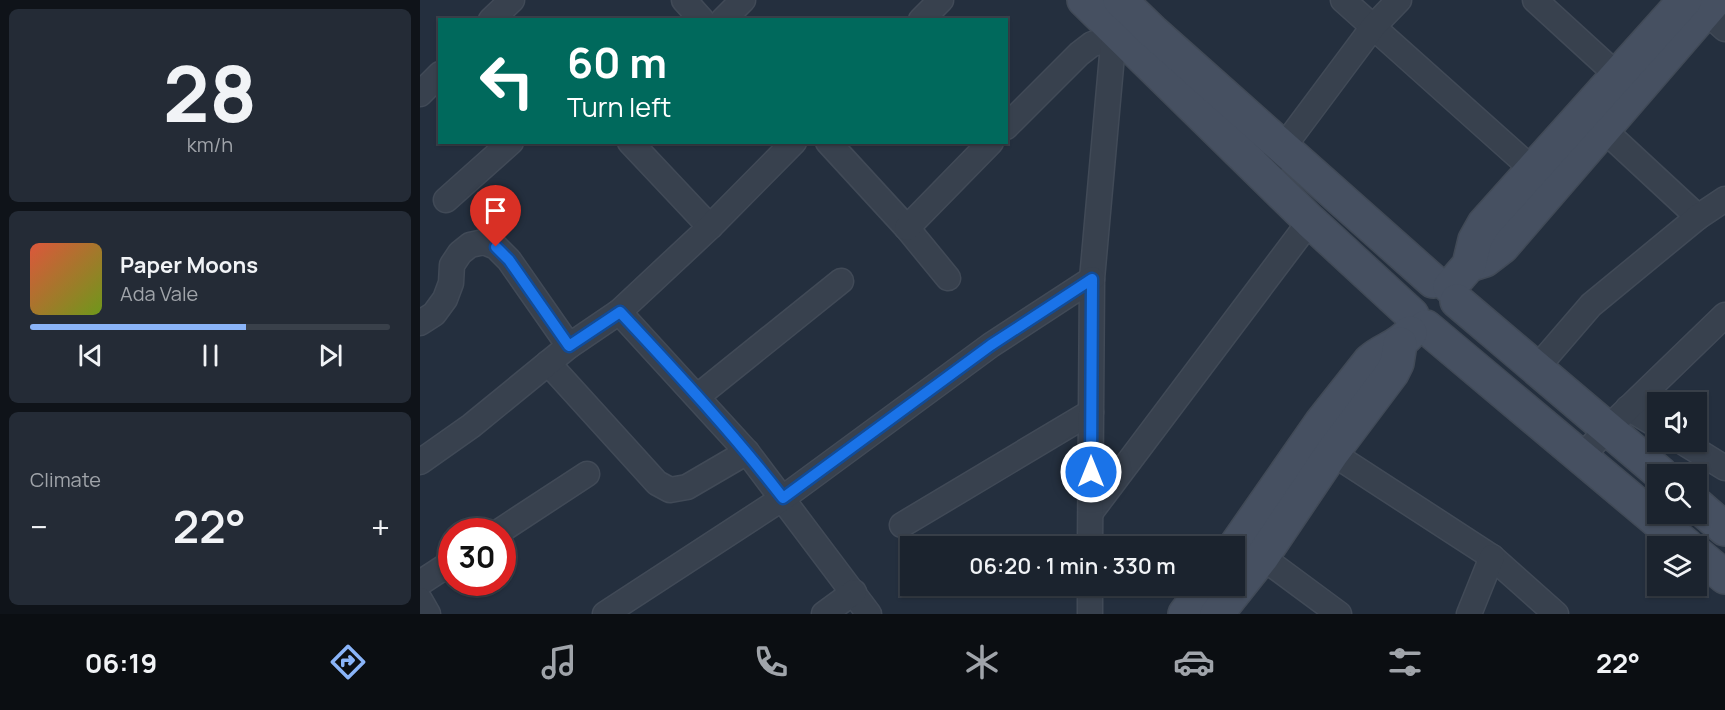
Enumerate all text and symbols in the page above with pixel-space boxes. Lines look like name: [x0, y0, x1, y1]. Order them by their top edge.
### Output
text: 60 m: [567, 33, 667, 91]
text: 28: [163, 39, 257, 145]
icon: left: [468, 42, 546, 120]
text: Turn left: [567, 88, 671, 125]
text: km/h: [187, 131, 233, 158]
pin: [470, 185, 521, 247]
icon: arrive: [479, 194, 512, 227]
text: Paper Moons: [120, 250, 258, 280]
text: Ada Vale: [120, 280, 198, 307]
icon: previous: [74, 339, 107, 372]
icon: pause: [194, 339, 227, 372]
icon: next: [314, 339, 347, 372]
map controls: [1647, 392, 1707, 596]
button: sound: [1647, 392, 1707, 452]
position arrow: [1059, 440, 1123, 504]
button: search: [1647, 464, 1707, 524]
text: Climate: [30, 466, 101, 493]
text: 22°: [173, 495, 246, 557]
text: −: [30, 504, 48, 549]
text: +: [371, 504, 390, 549]
speed limit sign: 30: [438, 518, 516, 596]
button: layers: [1647, 536, 1707, 596]
text: 06:20 · 1 min · 330 m: [969, 551, 1176, 581]
icon: directions: [327, 641, 369, 683]
icon: music: [538, 641, 580, 683]
icon: phone: [750, 641, 792, 683]
icon: climate: [961, 641, 1003, 683]
icon: car: [1173, 641, 1215, 683]
icon: filters: [1384, 641, 1426, 683]
text: 06:19: [85, 644, 157, 681]
text: 22°: [1596, 644, 1640, 681]

